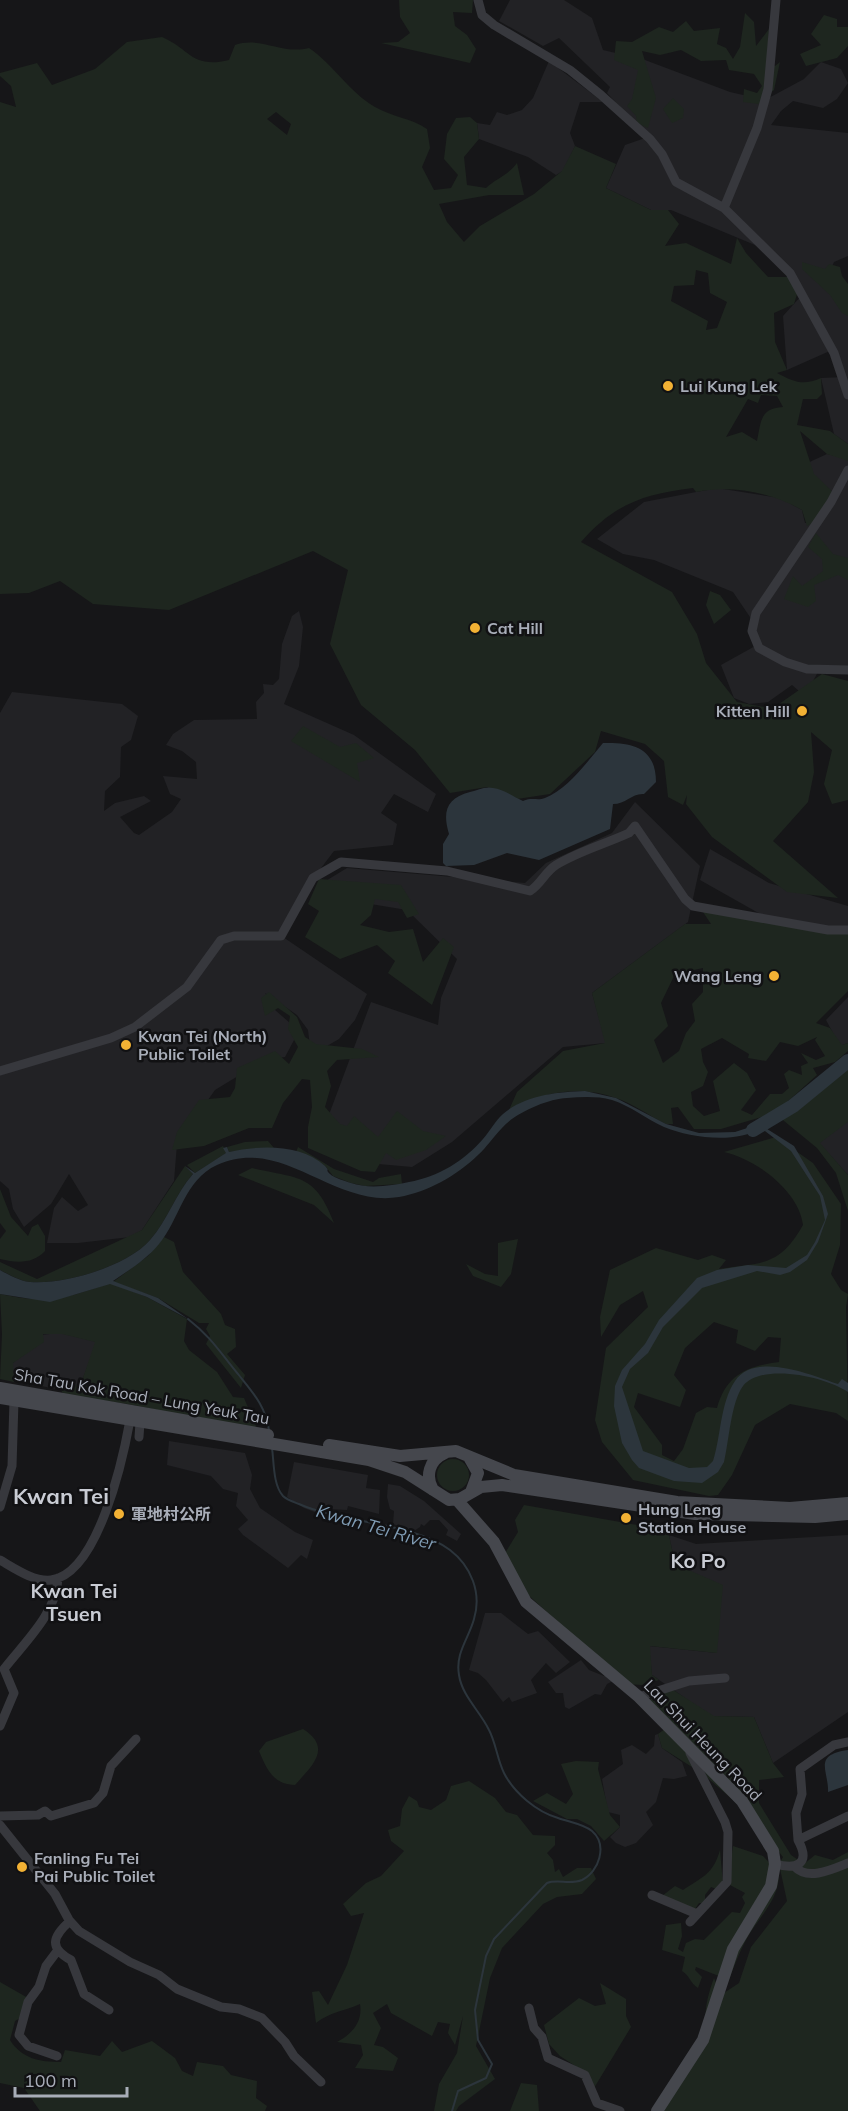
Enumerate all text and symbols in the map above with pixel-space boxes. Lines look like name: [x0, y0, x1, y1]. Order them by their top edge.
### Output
place label: Lui Kung Lek: [680, 376, 779, 396]
marker: Lui Kung Lek: [661, 379, 675, 393]
place label: Cat Hill: [487, 618, 543, 638]
marker: Cat Hill: [468, 621, 482, 635]
place label: Kitten Hill: [716, 701, 790, 721]
marker: Kitten Hill: [795, 704, 809, 718]
place label: Wang Leng: [674, 966, 762, 986]
marker: Wang Leng: [767, 969, 781, 983]
place label: Kwan Tei (North) Public Toilet: [138, 1026, 267, 1064]
marker: Kwan Tei (North) Public Toilet: [119, 1038, 133, 1052]
street label: Sha Tau Kok Road – Lung Yeuk Tau: [13, 1364, 271, 1428]
district label: Kwan Tei: [13, 1482, 109, 1510]
water label: Kwan Tei River: [314, 1499, 440, 1555]
place label: Hung Leng Station House: [638, 1499, 746, 1537]
place label: 軍地村公所: [131, 1504, 211, 1524]
marker: 軍地村公所: [112, 1507, 126, 1521]
marker: Hung Leng Station House: [619, 1511, 633, 1525]
district label: Ko Po: [670, 1548, 726, 1573]
district label: Kwan Tei Tsuen: [30, 1578, 118, 1626]
street label: Lau Shui Heung Road: [640, 1675, 766, 1805]
place label: Fanling Fu Tei Pai Public Toilet: [34, 1848, 155, 1886]
marker: Fanling Fu Tei Pai Public Toilet: [15, 1860, 29, 1874]
scale bar: [15, 2060, 128, 2098]
text: 100 m: [24, 2069, 77, 2092]

